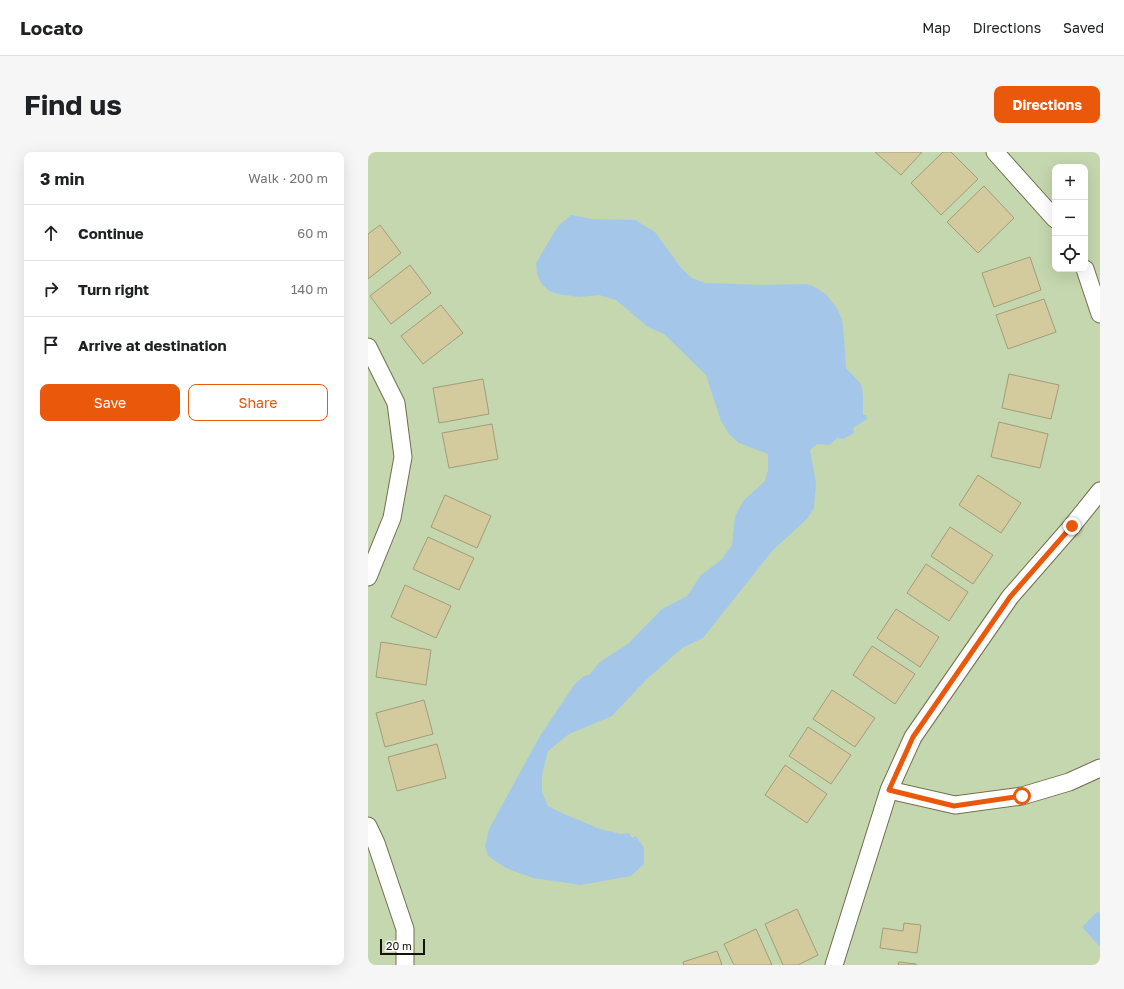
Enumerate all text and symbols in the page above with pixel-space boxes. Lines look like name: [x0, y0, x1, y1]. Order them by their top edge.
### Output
text: Locato: [20, 16, 83, 39]
text: Map: [922, 19, 951, 36]
text: Directions: [973, 19, 1041, 36]
text: Saved: [1063, 19, 1104, 36]
button: Directions: [994, 86, 1100, 123]
text: Find us: [24, 88, 122, 121]
map controls: [1052, 164, 1088, 272]
button: +: [1052, 164, 1088, 200]
text: 3 min: [40, 168, 84, 189]
text: Walk · 200 m: [248, 170, 328, 186]
button: −: [1052, 200, 1088, 236]
icon: ahead: [40, 222, 62, 244]
text: Continue: [78, 224, 144, 242]
text: 60 m: [297, 225, 328, 241]
button: locate: [1052, 236, 1088, 272]
icon: right: [40, 278, 62, 300]
text: Turn right: [78, 280, 149, 298]
text: 140 m: [291, 281, 328, 297]
icon: arrive: [40, 334, 62, 356]
text: Arrive at destination: [78, 336, 227, 354]
button: Save: [40, 384, 180, 421]
button: Share: [188, 384, 328, 421]
route end: [1063, 517, 1081, 535]
route start: [1013, 787, 1031, 805]
scale bar: [380, 937, 425, 956]
text: 20 m: [386, 939, 412, 952]

